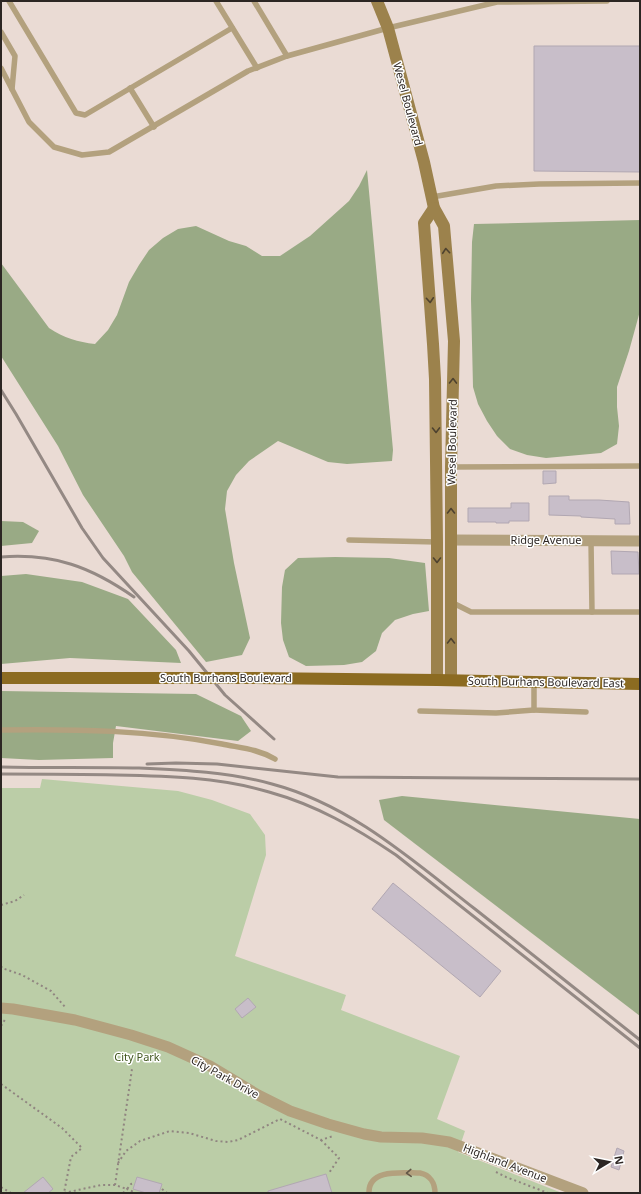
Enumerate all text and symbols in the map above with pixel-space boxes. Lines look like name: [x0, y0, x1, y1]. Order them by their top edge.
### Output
street label: Wesel Boulevard: [390, 61, 427, 147]
one-way arrow: [442, 248, 451, 254]
one-way arrow: [425, 297, 434, 303]
one-way arrow: [449, 378, 457, 384]
street label: Wesel Boulevard: [443, 399, 460, 485]
one-way arrow: [431, 427, 440, 433]
one-way arrow: [447, 508, 455, 514]
street label: Ridge Avenue: [511, 532, 581, 547]
one-way arrow: [433, 557, 441, 563]
one-way arrow: [447, 638, 455, 644]
street label: South Burhans Boulevard: [160, 670, 292, 685]
street label: South Burhans Boulevard East: [468, 673, 624, 690]
park label: City Park: [114, 1049, 160, 1064]
street label: City Park Drive: [189, 1052, 262, 1101]
street label: Highland Avenue: [461, 1140, 549, 1185]
north arrow: [589, 1142, 629, 1182]
text: N: [611, 1154, 628, 1166]
one-way arrow: [406, 1169, 412, 1177]

